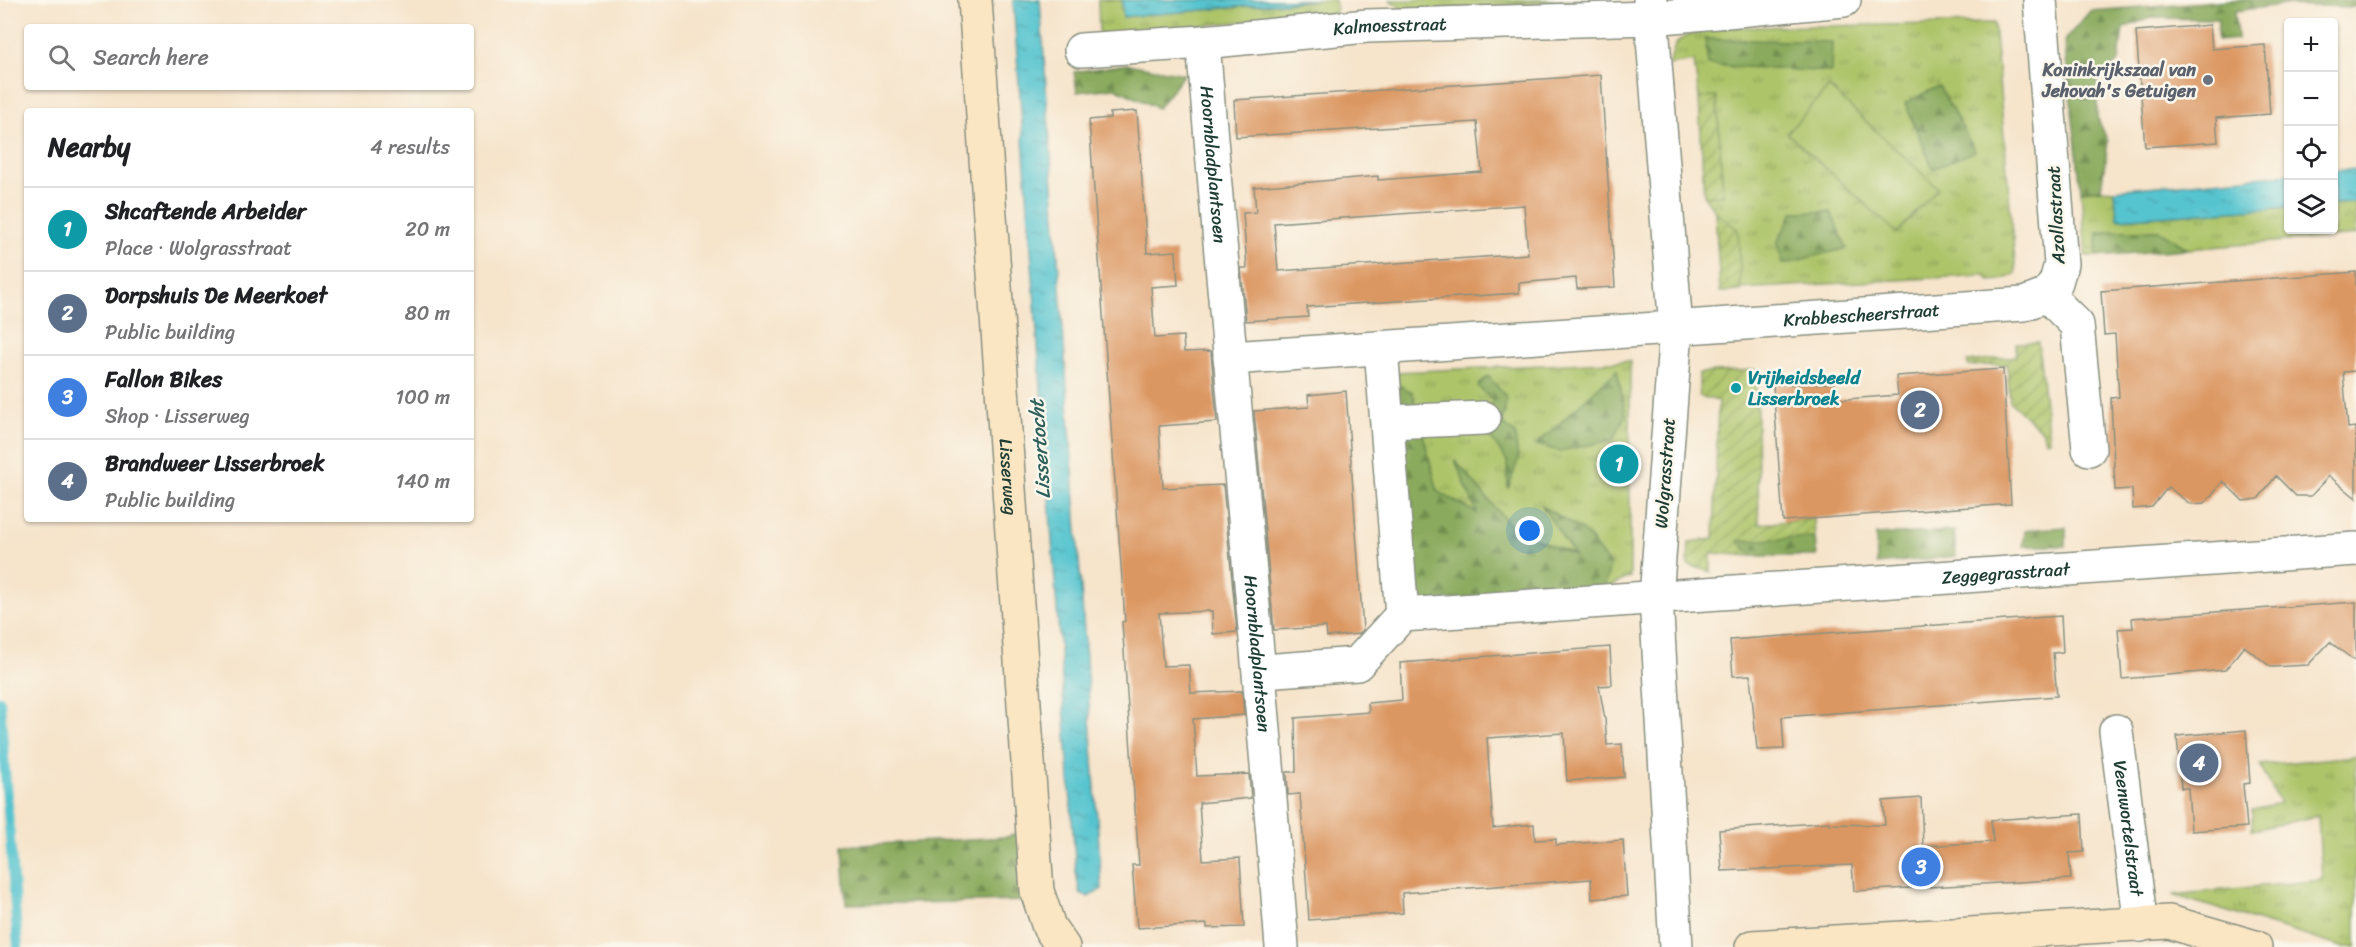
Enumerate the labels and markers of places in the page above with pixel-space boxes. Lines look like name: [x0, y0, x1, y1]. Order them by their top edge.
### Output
place label: Koninkrijkszaal van Jehovah's Getuigen: [2041, 54, 2196, 107]
marker: Koninkrijkszaal van Jehovah's Getuigen: [2201, 73, 2215, 87]
place label: Vrijheidsbeeld Lisserbroek: [1748, 362, 1861, 415]
marker: Vrijheidsbeeld Lisserbroek: [1729, 381, 1743, 395]
pin: 2: [1900, 388, 1940, 432]
pin: 1: [1600, 442, 1638, 486]
pin: 4: [2180, 740, 2218, 786]
pin: 3: [1902, 844, 1940, 890]

